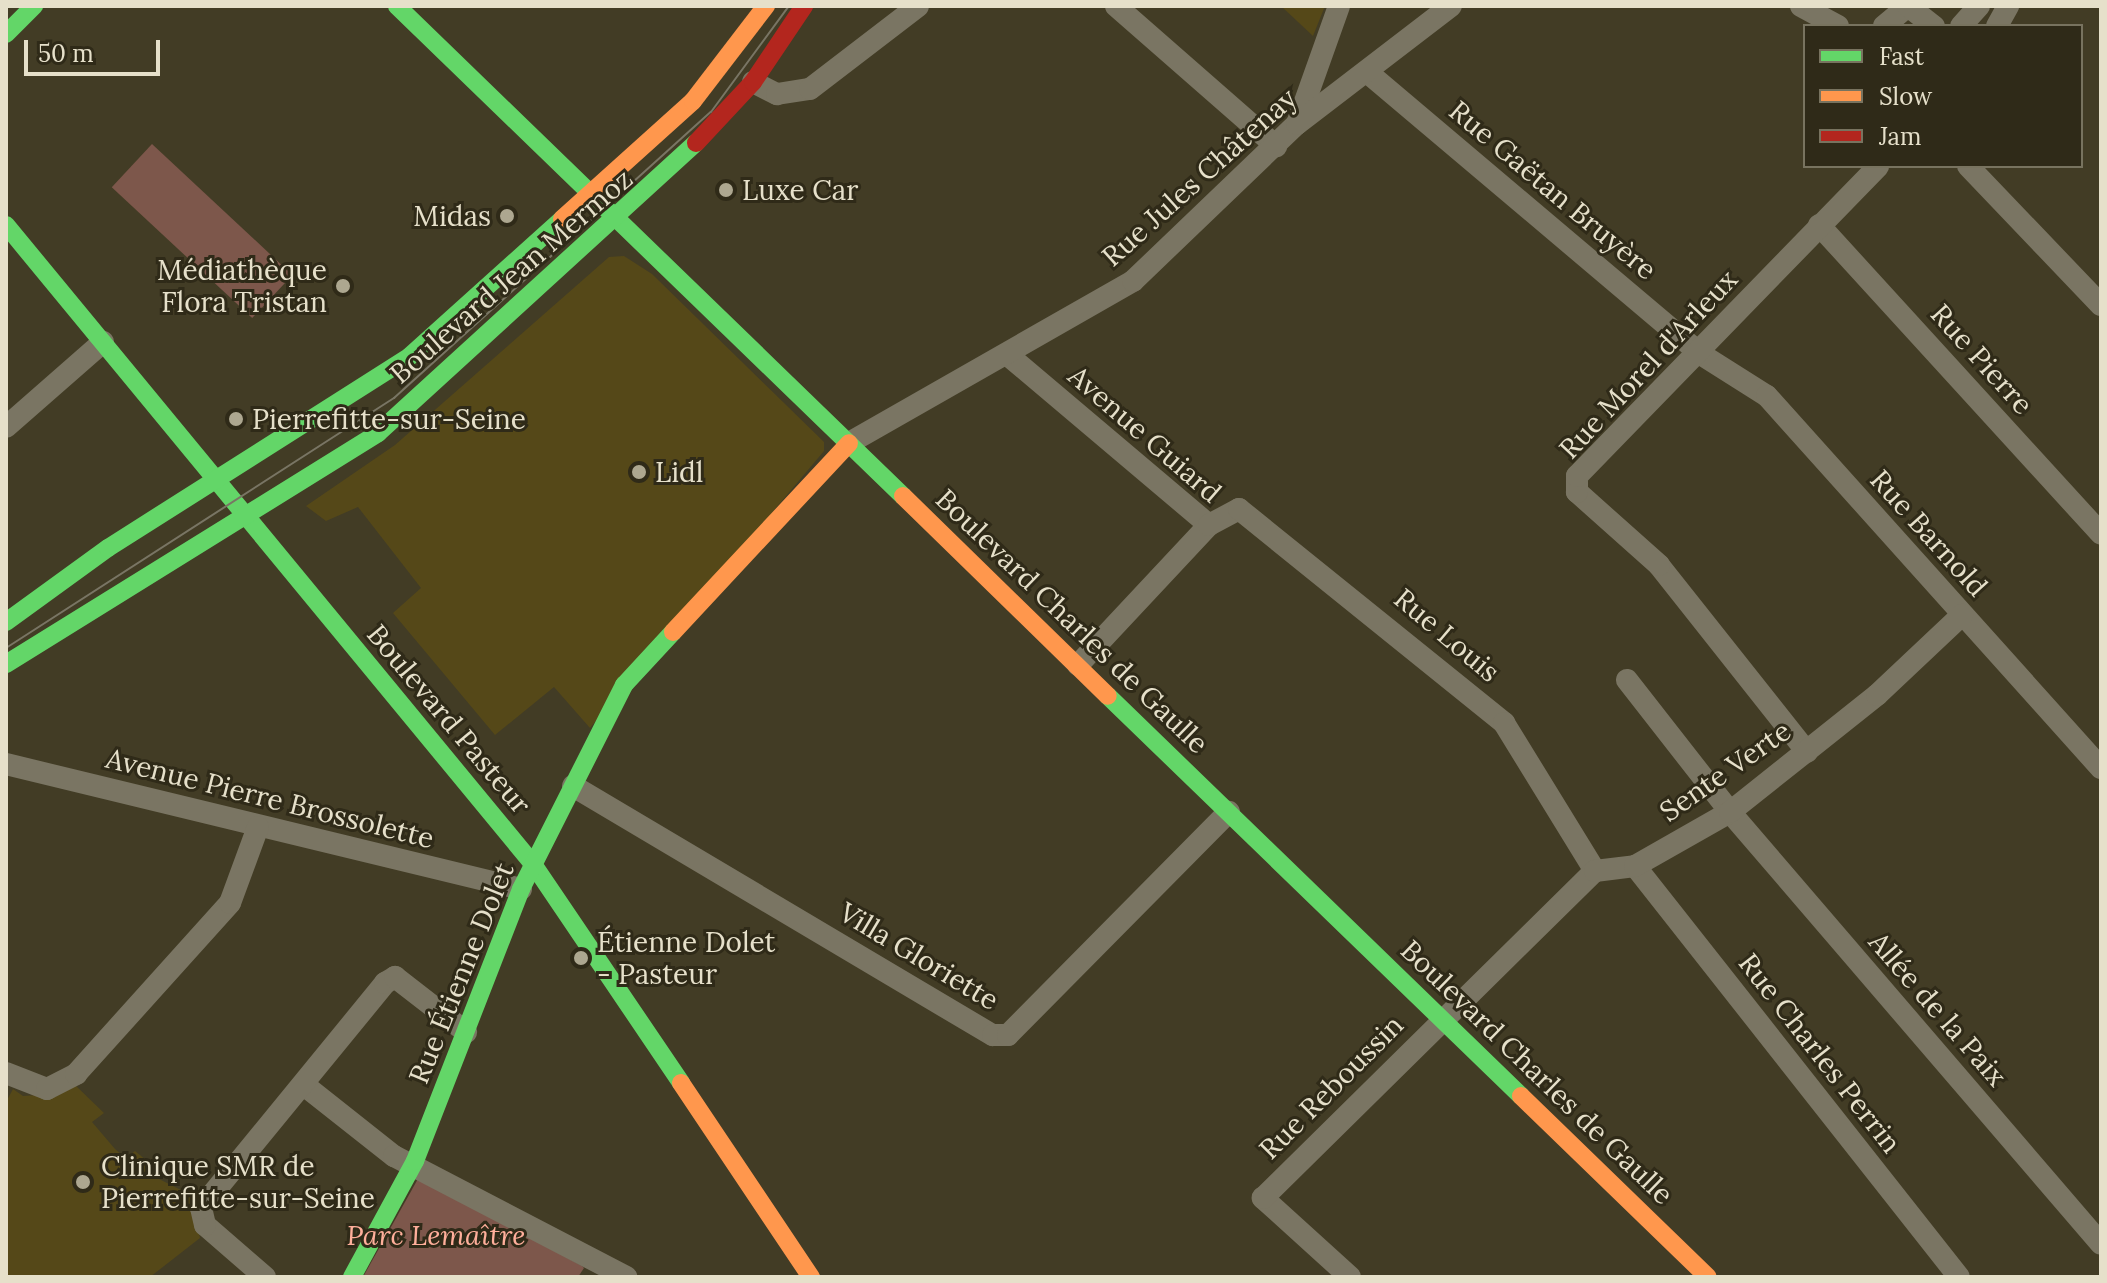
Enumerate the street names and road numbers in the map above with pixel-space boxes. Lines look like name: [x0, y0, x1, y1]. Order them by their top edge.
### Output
street label: Rue Jules Châtenay: [1095, 81, 1303, 273]
street label: Rue Gaëtan Bruyère: [1443, 94, 1663, 286]
street label: Boulevard Jean Mermoz: [383, 162, 639, 390]
street label: Rue Morel d'Arleux: [1552, 263, 1744, 465]
street label: Rue Pierre: [1924, 297, 2040, 421]
street label: Avenue Guiard: [1062, 359, 1228, 509]
street label: Rue Barnold: [1863, 463, 1995, 603]
street label: Boulevard Charles de Gaulle: [929, 482, 1215, 760]
street label: Rue Louis: [1388, 581, 1506, 689]
street label: Boulevard Pasteur: [360, 618, 538, 820]
street label: Sente Verte: [1653, 714, 1797, 828]
street label: Avenue Pierre Brossolette: [103, 741, 437, 855]
street label: Rue Étienne Dolet: [401, 858, 521, 1088]
street label: Villa Gloriette: [833, 895, 1005, 1017]
street label: Allée de la Paix: [1862, 925, 2014, 1093]
street label: Boulevard Charles de Gaulle: [1394, 933, 1680, 1211]
street label: Rue Charles Perrin: [1732, 947, 1908, 1159]
street label: Rue Reboussin: [1252, 1008, 1410, 1166]

